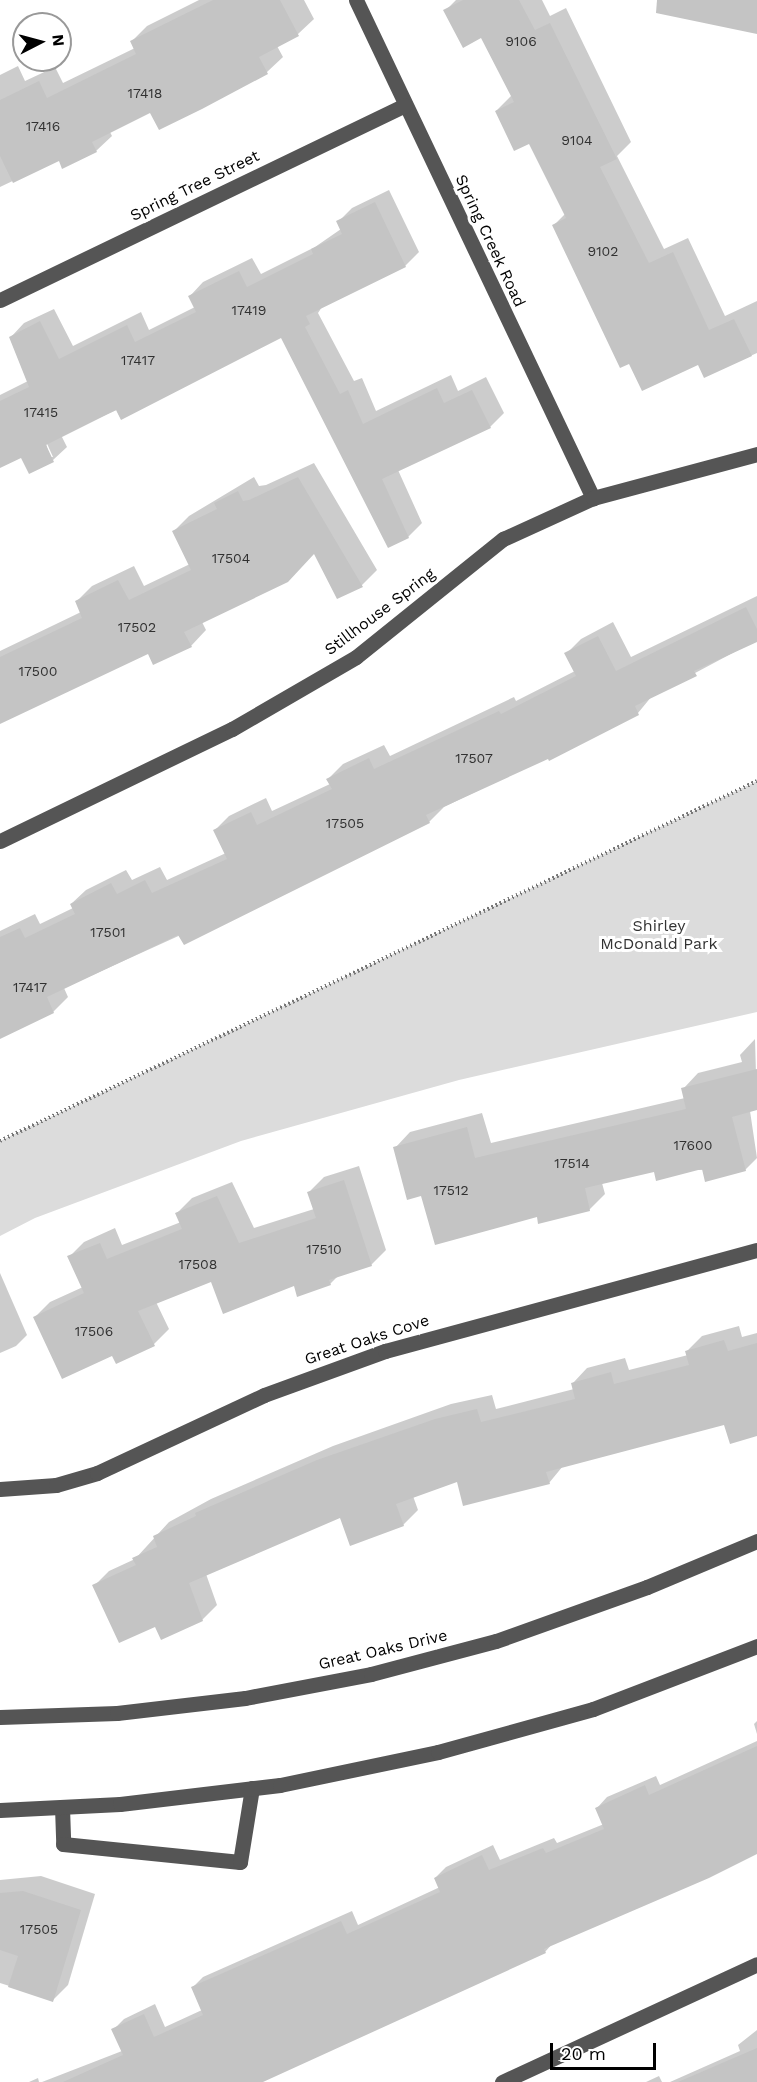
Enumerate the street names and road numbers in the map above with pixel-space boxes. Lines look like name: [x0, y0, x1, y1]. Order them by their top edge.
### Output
street label: Spring Tree Street: [127, 146, 263, 226]
street label: Spring Creek Road: [451, 172, 529, 310]
street label: Stillhouse Spring: [321, 564, 439, 660]
street label: Great Oaks Cove: [302, 1311, 432, 1369]
street label: Great Oaks Drive: [317, 1626, 449, 1674]

